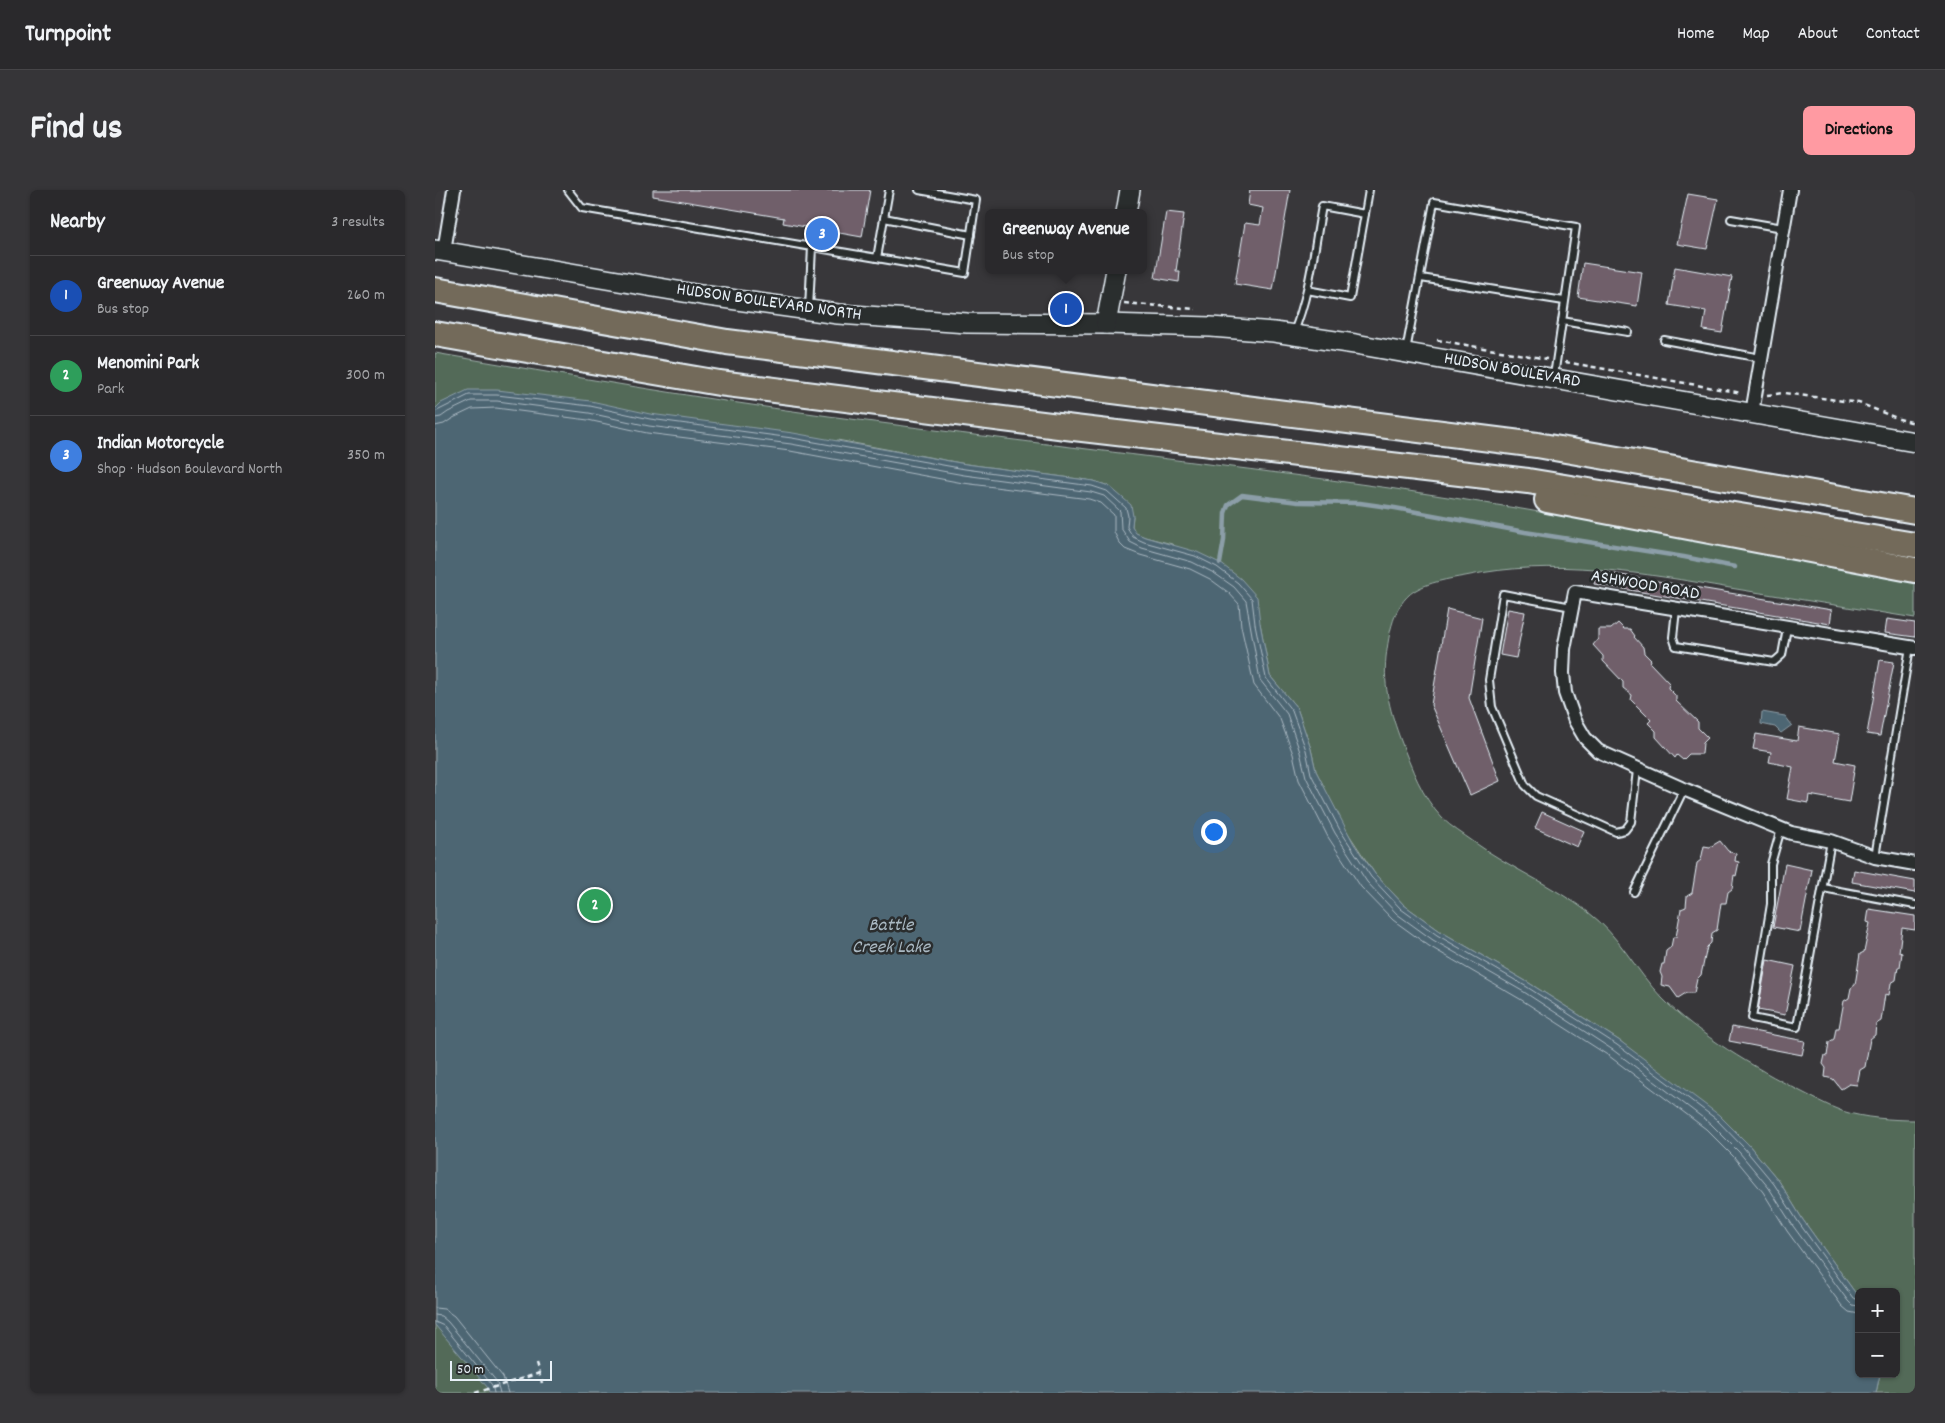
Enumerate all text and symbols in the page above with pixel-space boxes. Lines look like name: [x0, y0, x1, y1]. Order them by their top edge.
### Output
text: Turnpoint: [25, 18, 111, 52]
text: Home: [1677, 22, 1714, 47]
text: Map: [1742, 22, 1770, 47]
text: About: [1798, 22, 1838, 47]
text: Contact: [1866, 22, 1920, 47]
text: Find us: [30, 105, 122, 155]
button: Directions: [1803, 106, 1915, 155]
text: Nearby: [50, 208, 105, 238]
popup: [985, 209, 1147, 274]
text: 3 results: [331, 211, 385, 234]
pin: 3: [806, 215, 838, 253]
text: Greenway Avenue: [1002, 217, 1130, 244]
text: Bus stop: [1002, 244, 1054, 267]
text: Greenway Avenue: [97, 271, 224, 298]
street label: HUDSON BOULEVARD NORTH: [675, 278, 863, 328]
text: 1: [64, 284, 68, 307]
text: 260 m: [347, 284, 385, 307]
pin: 1: [1050, 290, 1082, 328]
text: Bus stop: [97, 298, 149, 321]
street label: HUDSON BOULEVARD: [1442, 347, 1582, 395]
text: Menomini Park: [97, 351, 199, 378]
text: 2: [63, 364, 70, 387]
text: 300 m: [346, 364, 385, 387]
text: Park: [97, 378, 124, 401]
text: Indian Motorcycle: [97, 431, 224, 458]
text: 3: [62, 444, 70, 467]
text: 350 m: [347, 444, 385, 467]
text: Shop · Hudson Boulevard North: [97, 458, 282, 481]
street label: ASHWOOD ROAD: [1589, 564, 1701, 608]
your location: [1201, 819, 1227, 845]
pin: 2: [579, 886, 611, 924]
water label: Battle Creek Lake: [852, 913, 932, 962]
map controls: [1855, 1288, 1900, 1378]
button: +: [1855, 1288, 1900, 1333]
button: −: [1855, 1333, 1900, 1378]
scale bar: [450, 1358, 553, 1381]
text: 50 m: [457, 1360, 484, 1380]

